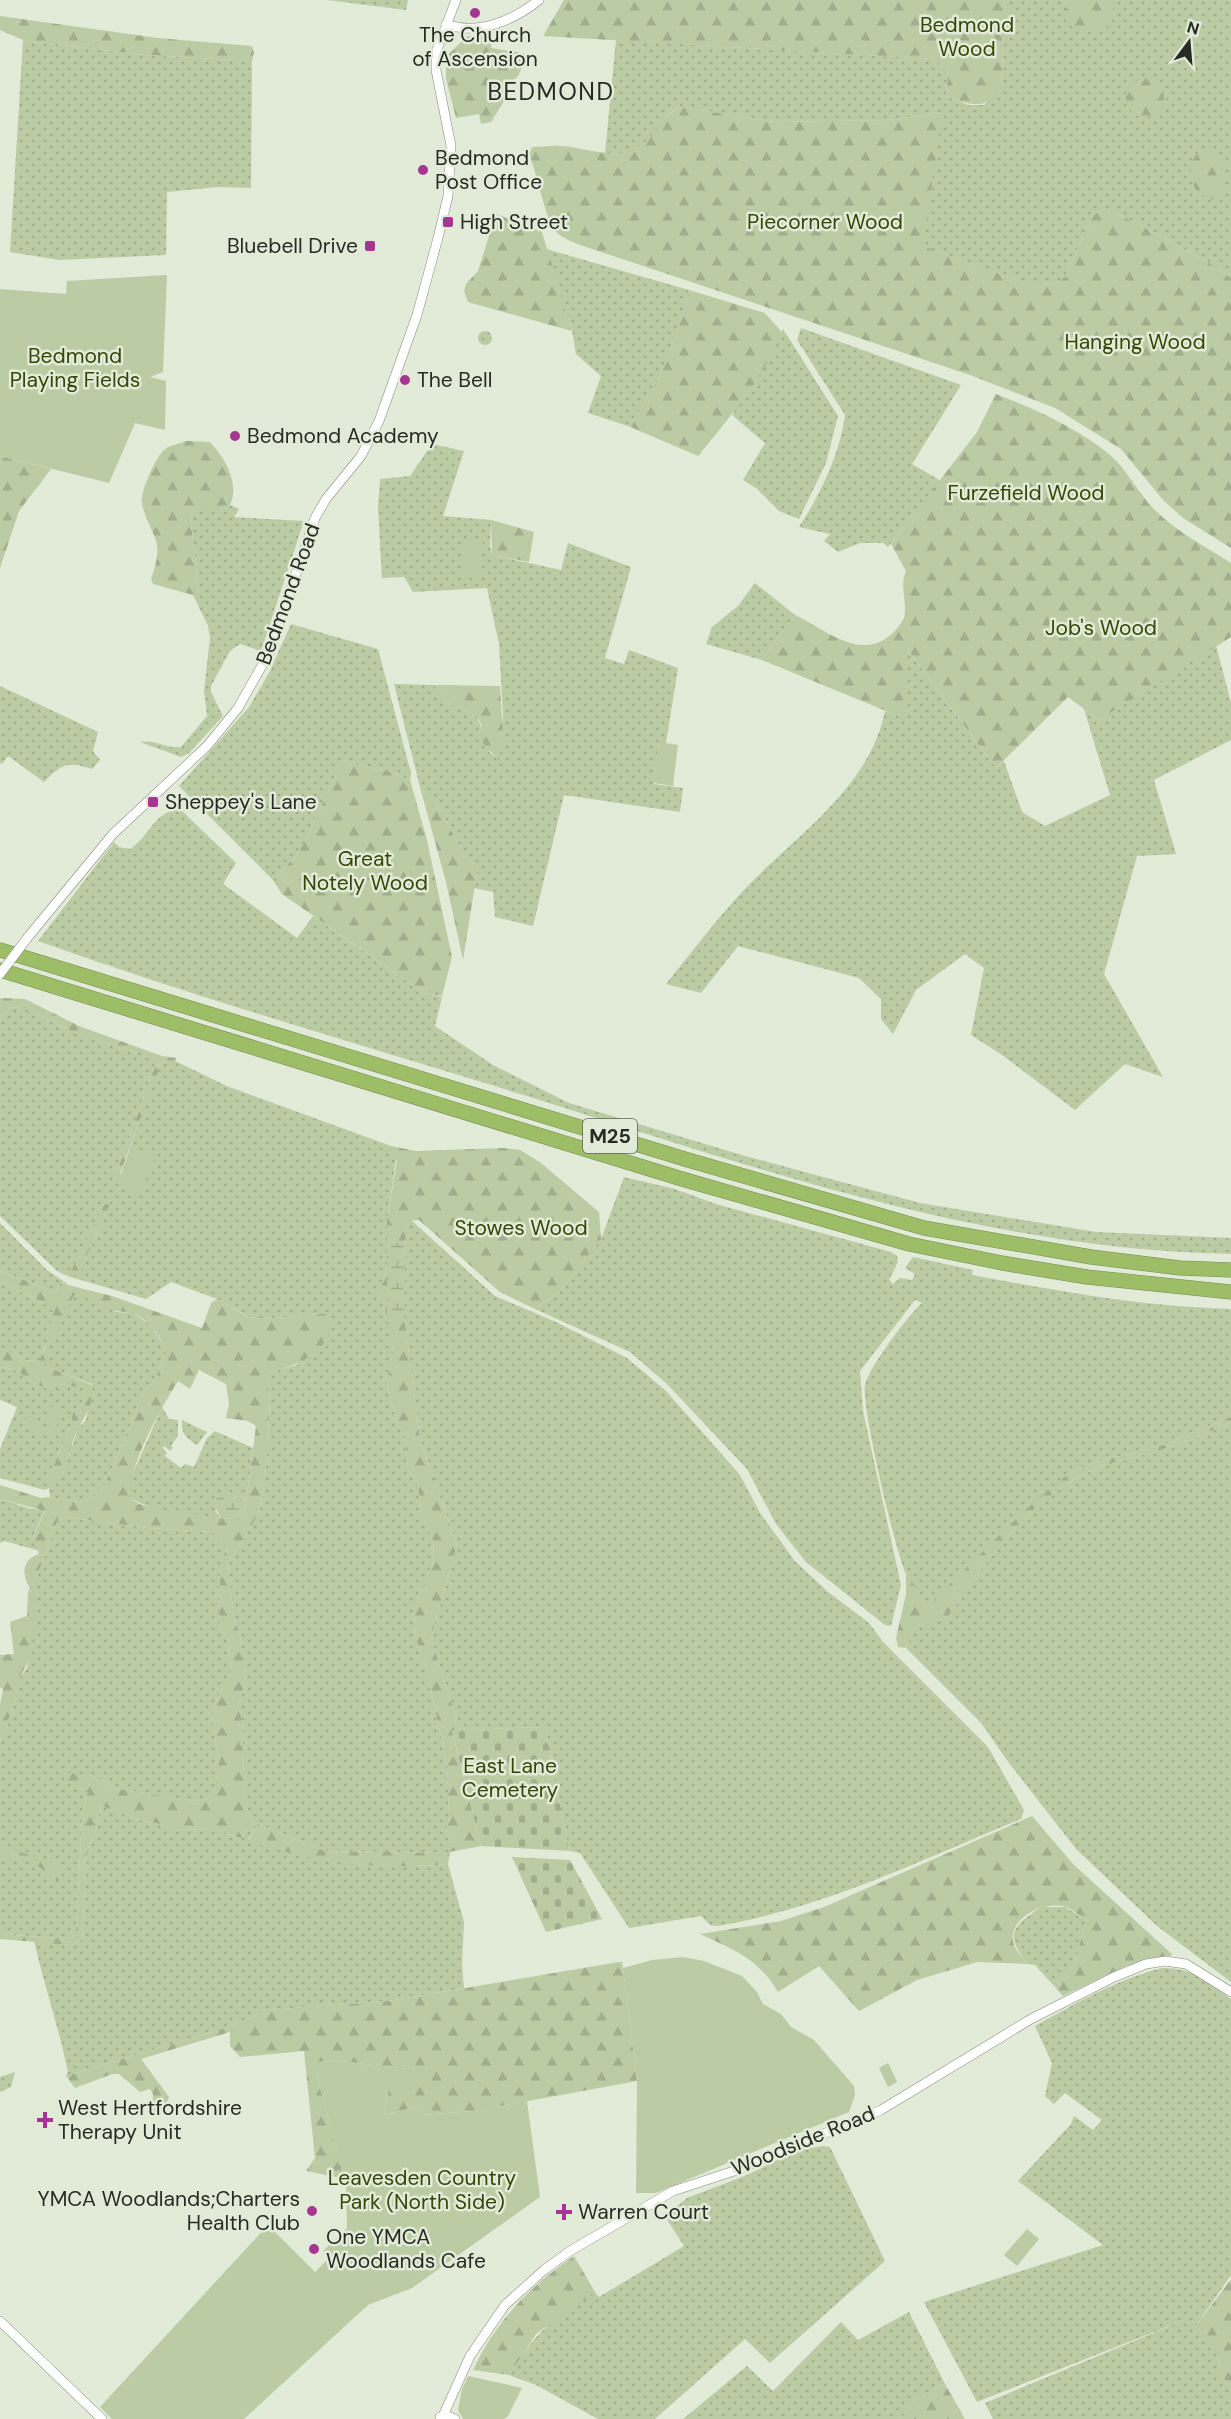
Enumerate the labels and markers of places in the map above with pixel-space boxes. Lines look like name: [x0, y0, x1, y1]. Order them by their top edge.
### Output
marker: The Church of Ascension: [468, 6, 482, 20]
place label: The Church of Ascension: [412, 21, 538, 73]
place label: Bedmond Post Office: [435, 144, 542, 196]
marker: Bedmond Post Office: [416, 163, 430, 177]
place label: High Street: [460, 208, 568, 236]
marker: High Street: [441, 215, 455, 229]
place label: Bluebell Drive: [227, 232, 358, 260]
marker: Bluebell Drive: [363, 239, 377, 253]
place label: The Bell: [417, 366, 492, 394]
marker: The Bell: [398, 373, 412, 387]
place label: Bedmond Academy: [247, 422, 439, 450]
marker: Bedmond Academy: [228, 429, 242, 443]
place label: Sheppey's Lane: [165, 788, 317, 816]
marker: Sheppey's Lane: [146, 795, 160, 809]
place label: West Hertfordshire Therapy Unit: [58, 2094, 242, 2146]
marker: West Hertfordshire Therapy Unit: [36, 2111, 54, 2129]
place label: YMCA Woodlands;Charters Health Club: [37, 2185, 300, 2237]
place label: Warren Court: [578, 2198, 709, 2226]
marker: Warren Court: [555, 2203, 573, 2221]
marker: YMCA Woodlands;Charters Health Club: [305, 2204, 319, 2218]
place label: One YMCA Woodlands Cafe: [326, 2223, 486, 2275]
marker: One YMCA Woodlands Cafe: [307, 2242, 321, 2256]

